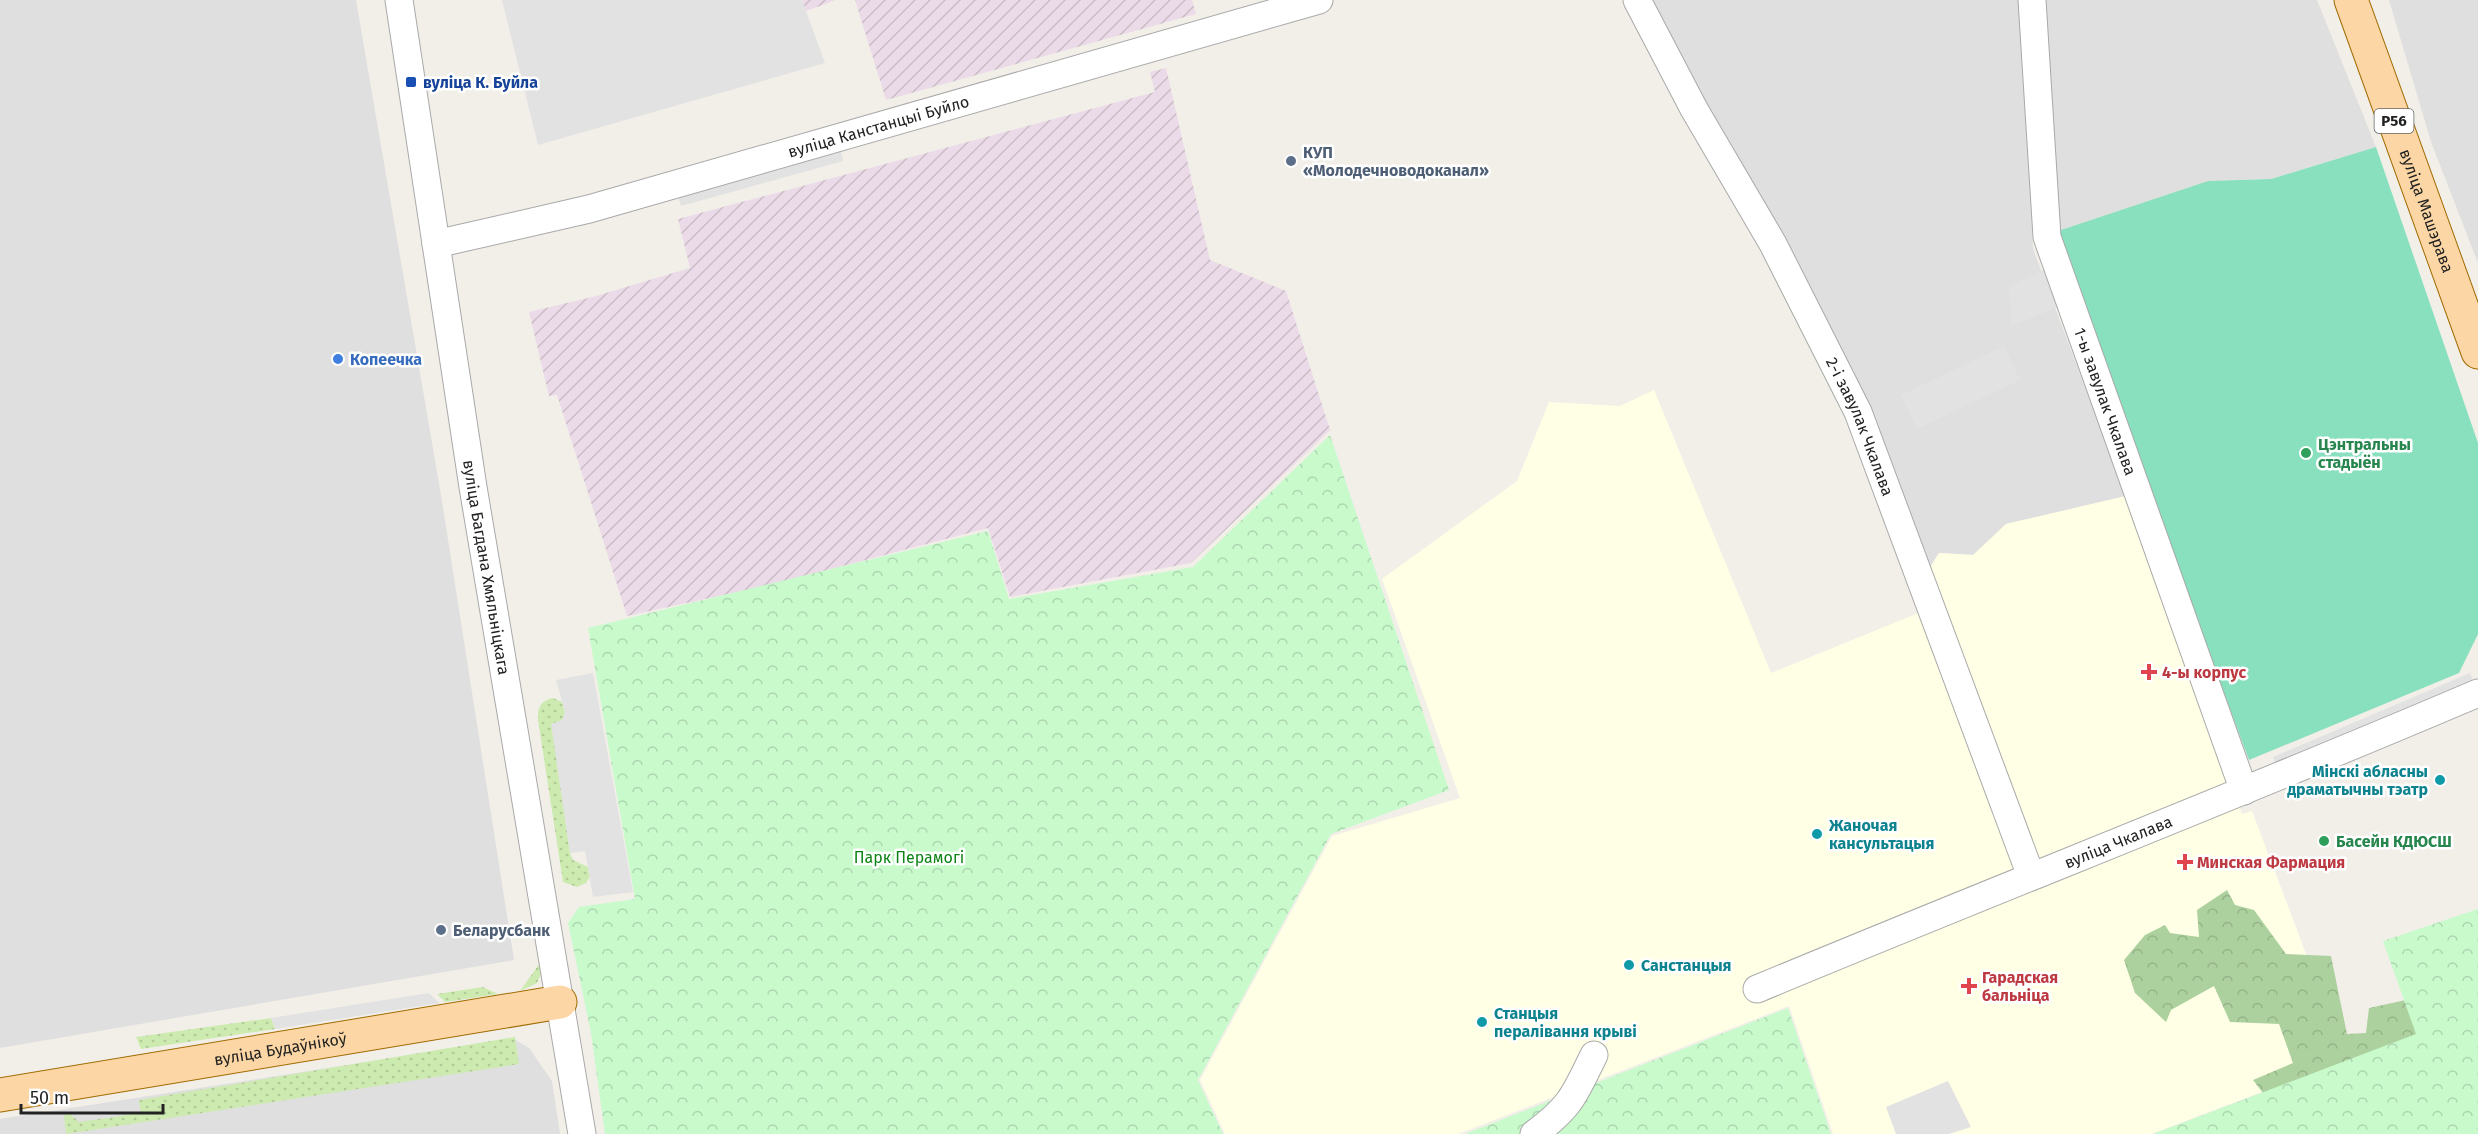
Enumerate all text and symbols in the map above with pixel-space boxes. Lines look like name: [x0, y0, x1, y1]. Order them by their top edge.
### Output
place label: вуліца К. Буйла: [423, 73, 538, 92]
marker: вуліца К. Буйла: [404, 75, 418, 89]
street label: вуліца Канстанцыі Буйло: [786, 91, 971, 161]
road number: Р56: [2374, 109, 2414, 133]
place label: КУП «Молодечноводоканал»: [1303, 143, 1489, 180]
street label: вуліца Машэрава: [2396, 146, 2458, 275]
marker: КУП «Молодечноводоканал»: [1284, 154, 1298, 168]
street label: 1-ы завулак Чкалава: [2071, 325, 2140, 478]
place label: Копеечка: [350, 350, 422, 369]
marker: Копеечка: [331, 352, 345, 366]
street label: 2-і завулак Чкалава: [1822, 354, 1898, 498]
place label: Цэнтральны стадыён: [2318, 435, 2411, 472]
marker: Цэнтральны стадыён: [2299, 446, 2313, 460]
street label: вуліца Багдана Хмяльніцкага: [459, 458, 514, 676]
marker: 4-ы корпус: [2140, 663, 2158, 681]
place label: 4-ы корпус: [2162, 663, 2246, 682]
place label: Мінскі абласны драматычны тэатр: [2287, 762, 2428, 799]
marker: Мінскі абласны драматычны тэатр: [2433, 773, 2447, 787]
street label: вуліца Чкалава: [2061, 811, 2175, 872]
place label: Жаночая кансультацыя: [1828, 816, 1934, 853]
marker: Жаночая кансультацыя: [1810, 827, 1824, 841]
place label: Басейн КДЮСШ: [2336, 832, 2452, 851]
marker: Басейн КДЮСШ: [2317, 834, 2331, 848]
park label: Парк Перамогі: [854, 848, 964, 867]
place label: Минская Фармация: [2197, 853, 2345, 872]
marker: Минская Фармация: [2178, 855, 2192, 869]
place label: Беларусбанк: [453, 921, 550, 940]
marker: Беларусбанк: [434, 923, 448, 937]
place label: Санстанцыя: [1641, 956, 1732, 975]
marker: Санстанцыя: [1622, 958, 1636, 972]
place label: Гарадская бальніца: [1982, 968, 2058, 1005]
marker: Гарадская бальніца: [1960, 977, 1978, 995]
place label: Станцыя пералівання крыві: [1494, 1004, 1637, 1041]
marker: Станцыя пералівання крыві: [1475, 1015, 1489, 1029]
street label: вуліца Будаўнікоў: [212, 1028, 348, 1069]
scale bar: [21, 1077, 164, 1115]
text: 50 m: [30, 1087, 69, 1109]

